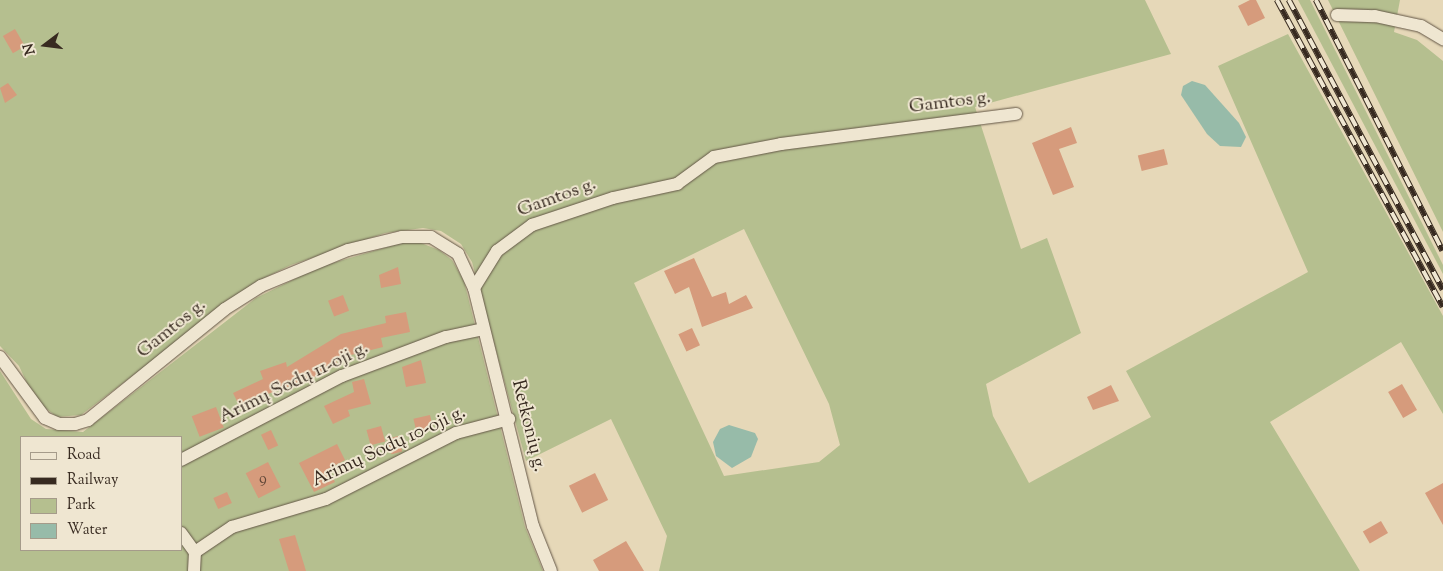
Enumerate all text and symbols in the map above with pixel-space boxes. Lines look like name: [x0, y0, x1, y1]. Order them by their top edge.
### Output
north arrow: [20, 20, 70, 70]
text: N: [19, 41, 42, 57]
street label: Gamtos g.: [908, 87, 992, 119]
street label: Gamtos g.: [514, 173, 600, 223]
street label: Gamtos g.: [133, 294, 211, 364]
street label: Arimų Sodų 11-oji g.: [215, 337, 373, 429]
street label: Retkonių g.: [506, 377, 550, 475]
street label: Arimų Sodų 10-oji g.: [308, 401, 470, 493]
legend: [20, 436, 182, 551]
text: Road: [67, 445, 101, 466]
text: Railway: [67, 470, 118, 491]
house number: 9: [259, 470, 267, 490]
text: Park: [67, 495, 96, 516]
text: Water: [67, 520, 107, 541]

